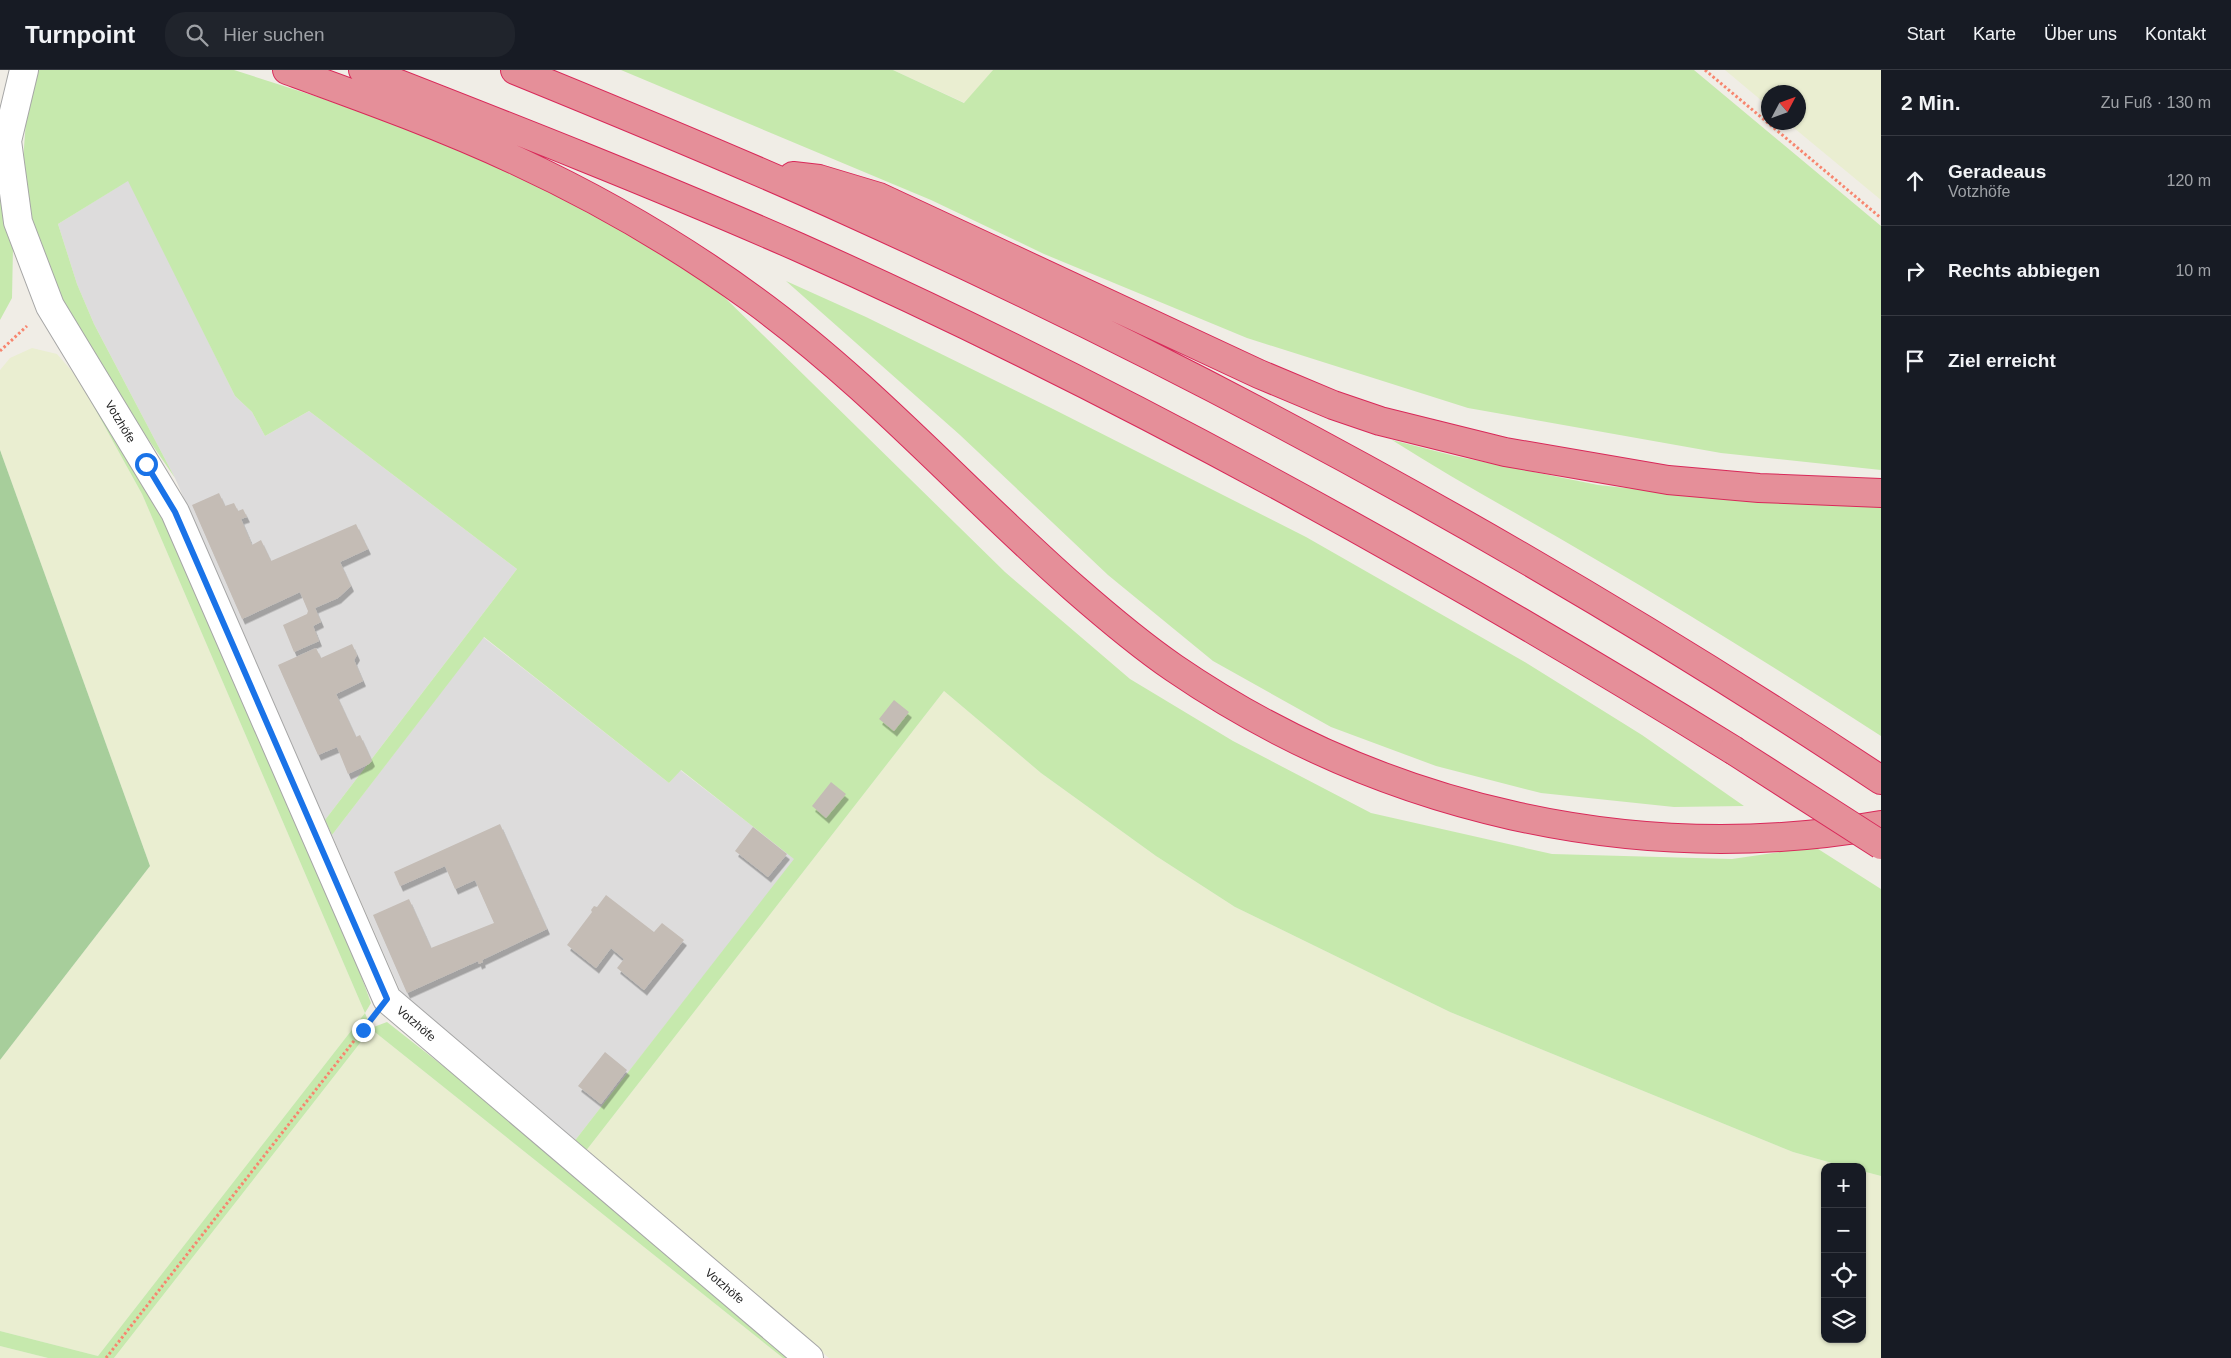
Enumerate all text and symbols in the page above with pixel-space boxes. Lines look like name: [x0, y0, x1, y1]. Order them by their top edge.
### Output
search box: [165, 12, 515, 57]
text: Turnpoint: [25, 21, 135, 48]
icon: search: [183, 21, 211, 49]
text: Hier suchen: [223, 24, 325, 45]
text: Start: [1907, 24, 1945, 44]
text: Karte: [1973, 24, 2016, 44]
text: Über uns: [2044, 24, 2117, 44]
text: Kontakt: [2145, 24, 2206, 44]
north arrow: [1761, 85, 1806, 130]
text: 2 Min.: [1901, 91, 1961, 114]
text: Zu Fuß · 130 m: [2101, 94, 2211, 111]
text: Geradeaus: [1948, 161, 2046, 182]
icon: ahead: [1901, 167, 1929, 195]
text: 120 m: [2167, 172, 2211, 189]
text: Votzhöfe: [1948, 183, 2010, 200]
icon: right: [1901, 257, 1929, 285]
text: Rechts abbiegen: [1948, 260, 2100, 281]
text: 10 m: [2175, 262, 2211, 279]
icon: arrive: [1901, 347, 1929, 375]
text: Ziel erreicht: [1948, 350, 2056, 371]
street label: Votzhöfe: [102, 398, 139, 446]
route start: [135, 453, 158, 476]
street label: Votzhöfe: [394, 1003, 439, 1044]
route end: [352, 1019, 375, 1042]
map controls: [1821, 1163, 1866, 1343]
button: +: [1821, 1163, 1866, 1208]
button: −: [1821, 1208, 1866, 1253]
button: locate: [1821, 1253, 1866, 1298]
street label: Votzhöfe: [702, 1266, 747, 1307]
button: layers: [1821, 1298, 1866, 1343]

